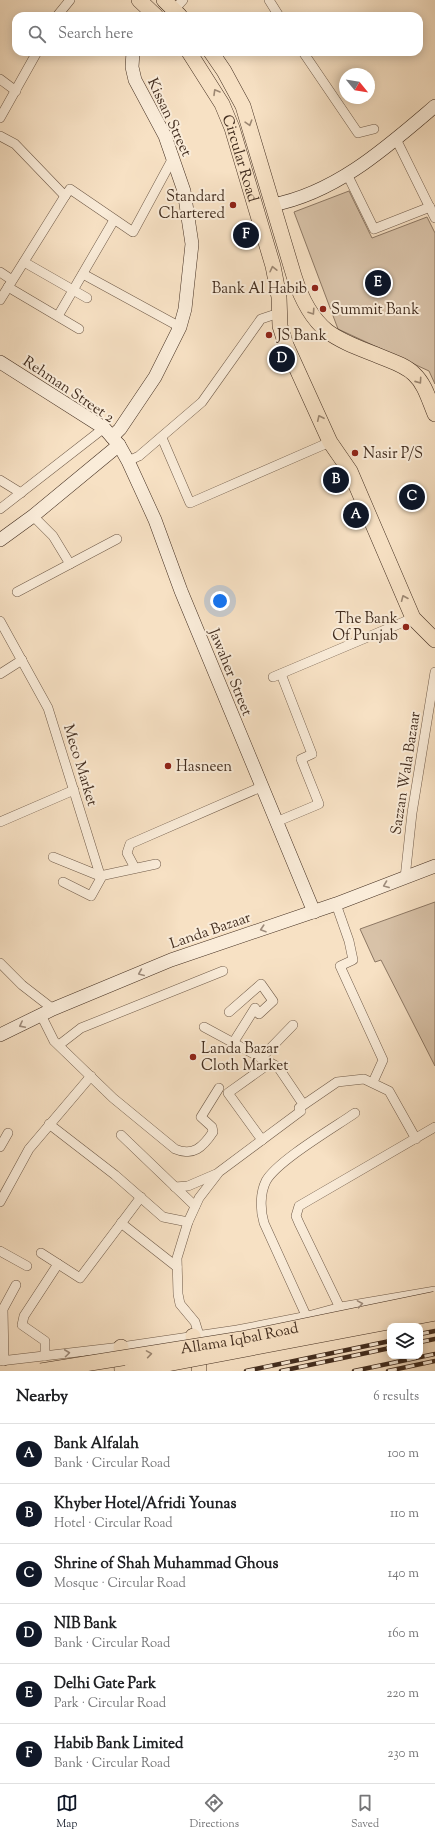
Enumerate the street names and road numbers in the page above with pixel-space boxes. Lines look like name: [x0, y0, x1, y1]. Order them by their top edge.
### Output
street label: Kissan Street: [141, 75, 196, 160]
street label: Circular Road: [216, 112, 263, 205]
street label: Rehman Street 2: [18, 352, 118, 429]
street label: Jawaher Street: [202, 625, 257, 719]
street label: Sazzan Wala Bazaar: [386, 710, 427, 836]
street label: Meco Market: [57, 722, 102, 809]
street label: Landa Bazaar: [167, 908, 254, 955]
street label: Allama Iqbal Road: [179, 1318, 301, 1361]

